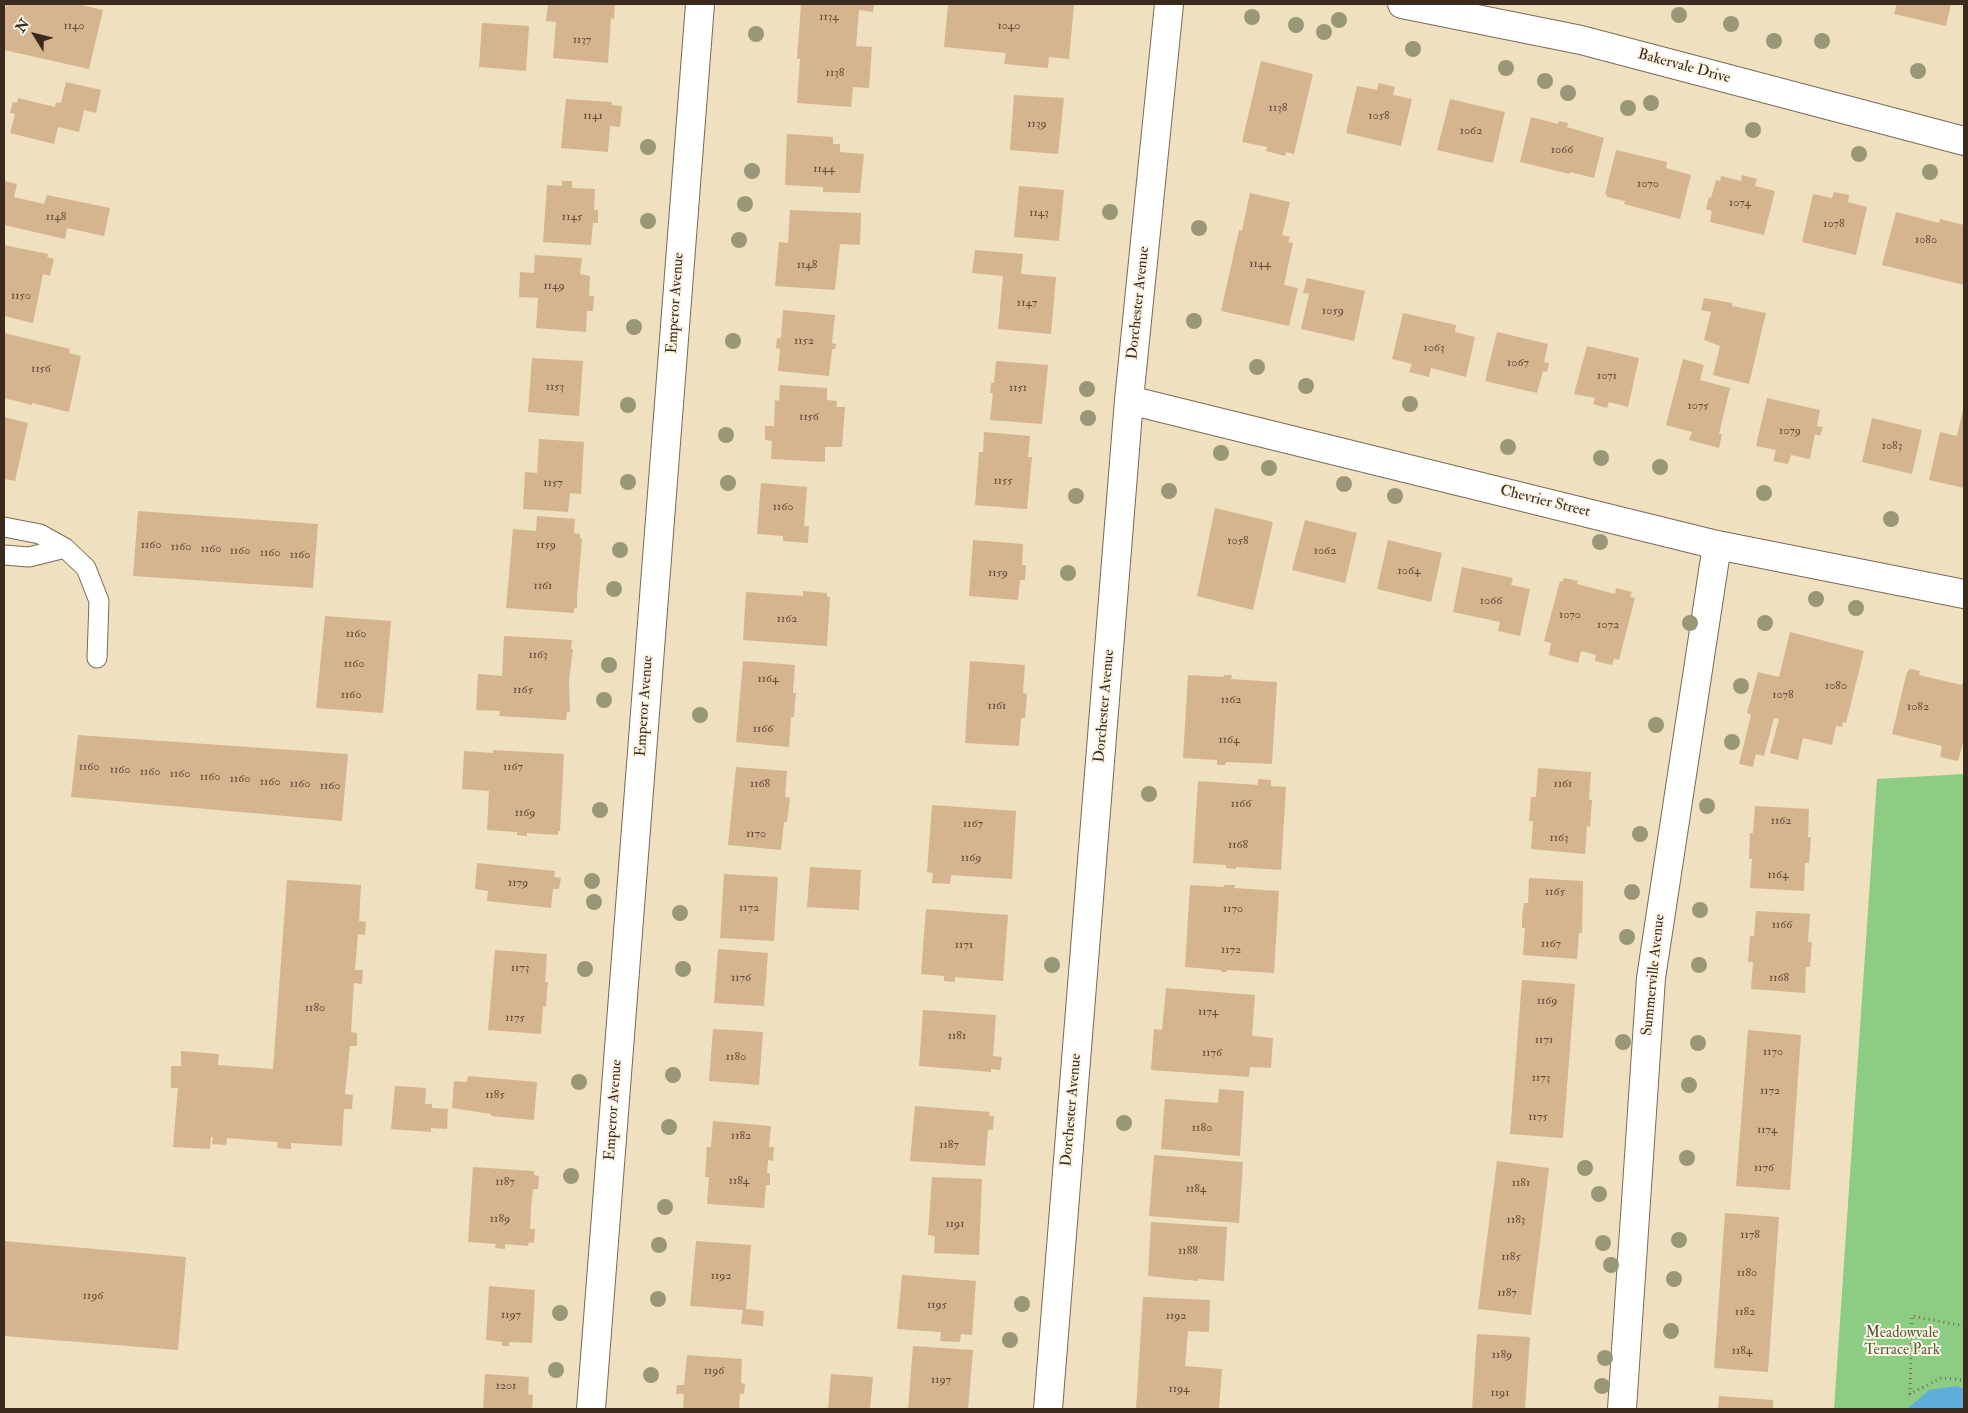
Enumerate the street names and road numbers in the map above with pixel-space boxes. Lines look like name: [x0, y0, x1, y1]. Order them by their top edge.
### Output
street label: Bakervale Drive: [1636, 46, 1732, 88]
street label: Dorchester Avenue: [1124, 246, 1154, 360]
street label: Emperor Avenue: [663, 252, 689, 354]
street label: Chevrier Street: [1498, 482, 1592, 522]
street label: Dorchester Avenue: [1091, 649, 1119, 763]
street label: Emperor Avenue: [632, 655, 658, 757]
street label: Summerville Avenue: [1639, 913, 1669, 1037]
street label: Dorchester Avenue: [1058, 1053, 1086, 1167]
street label: Emperor Avenue: [601, 1059, 627, 1161]

